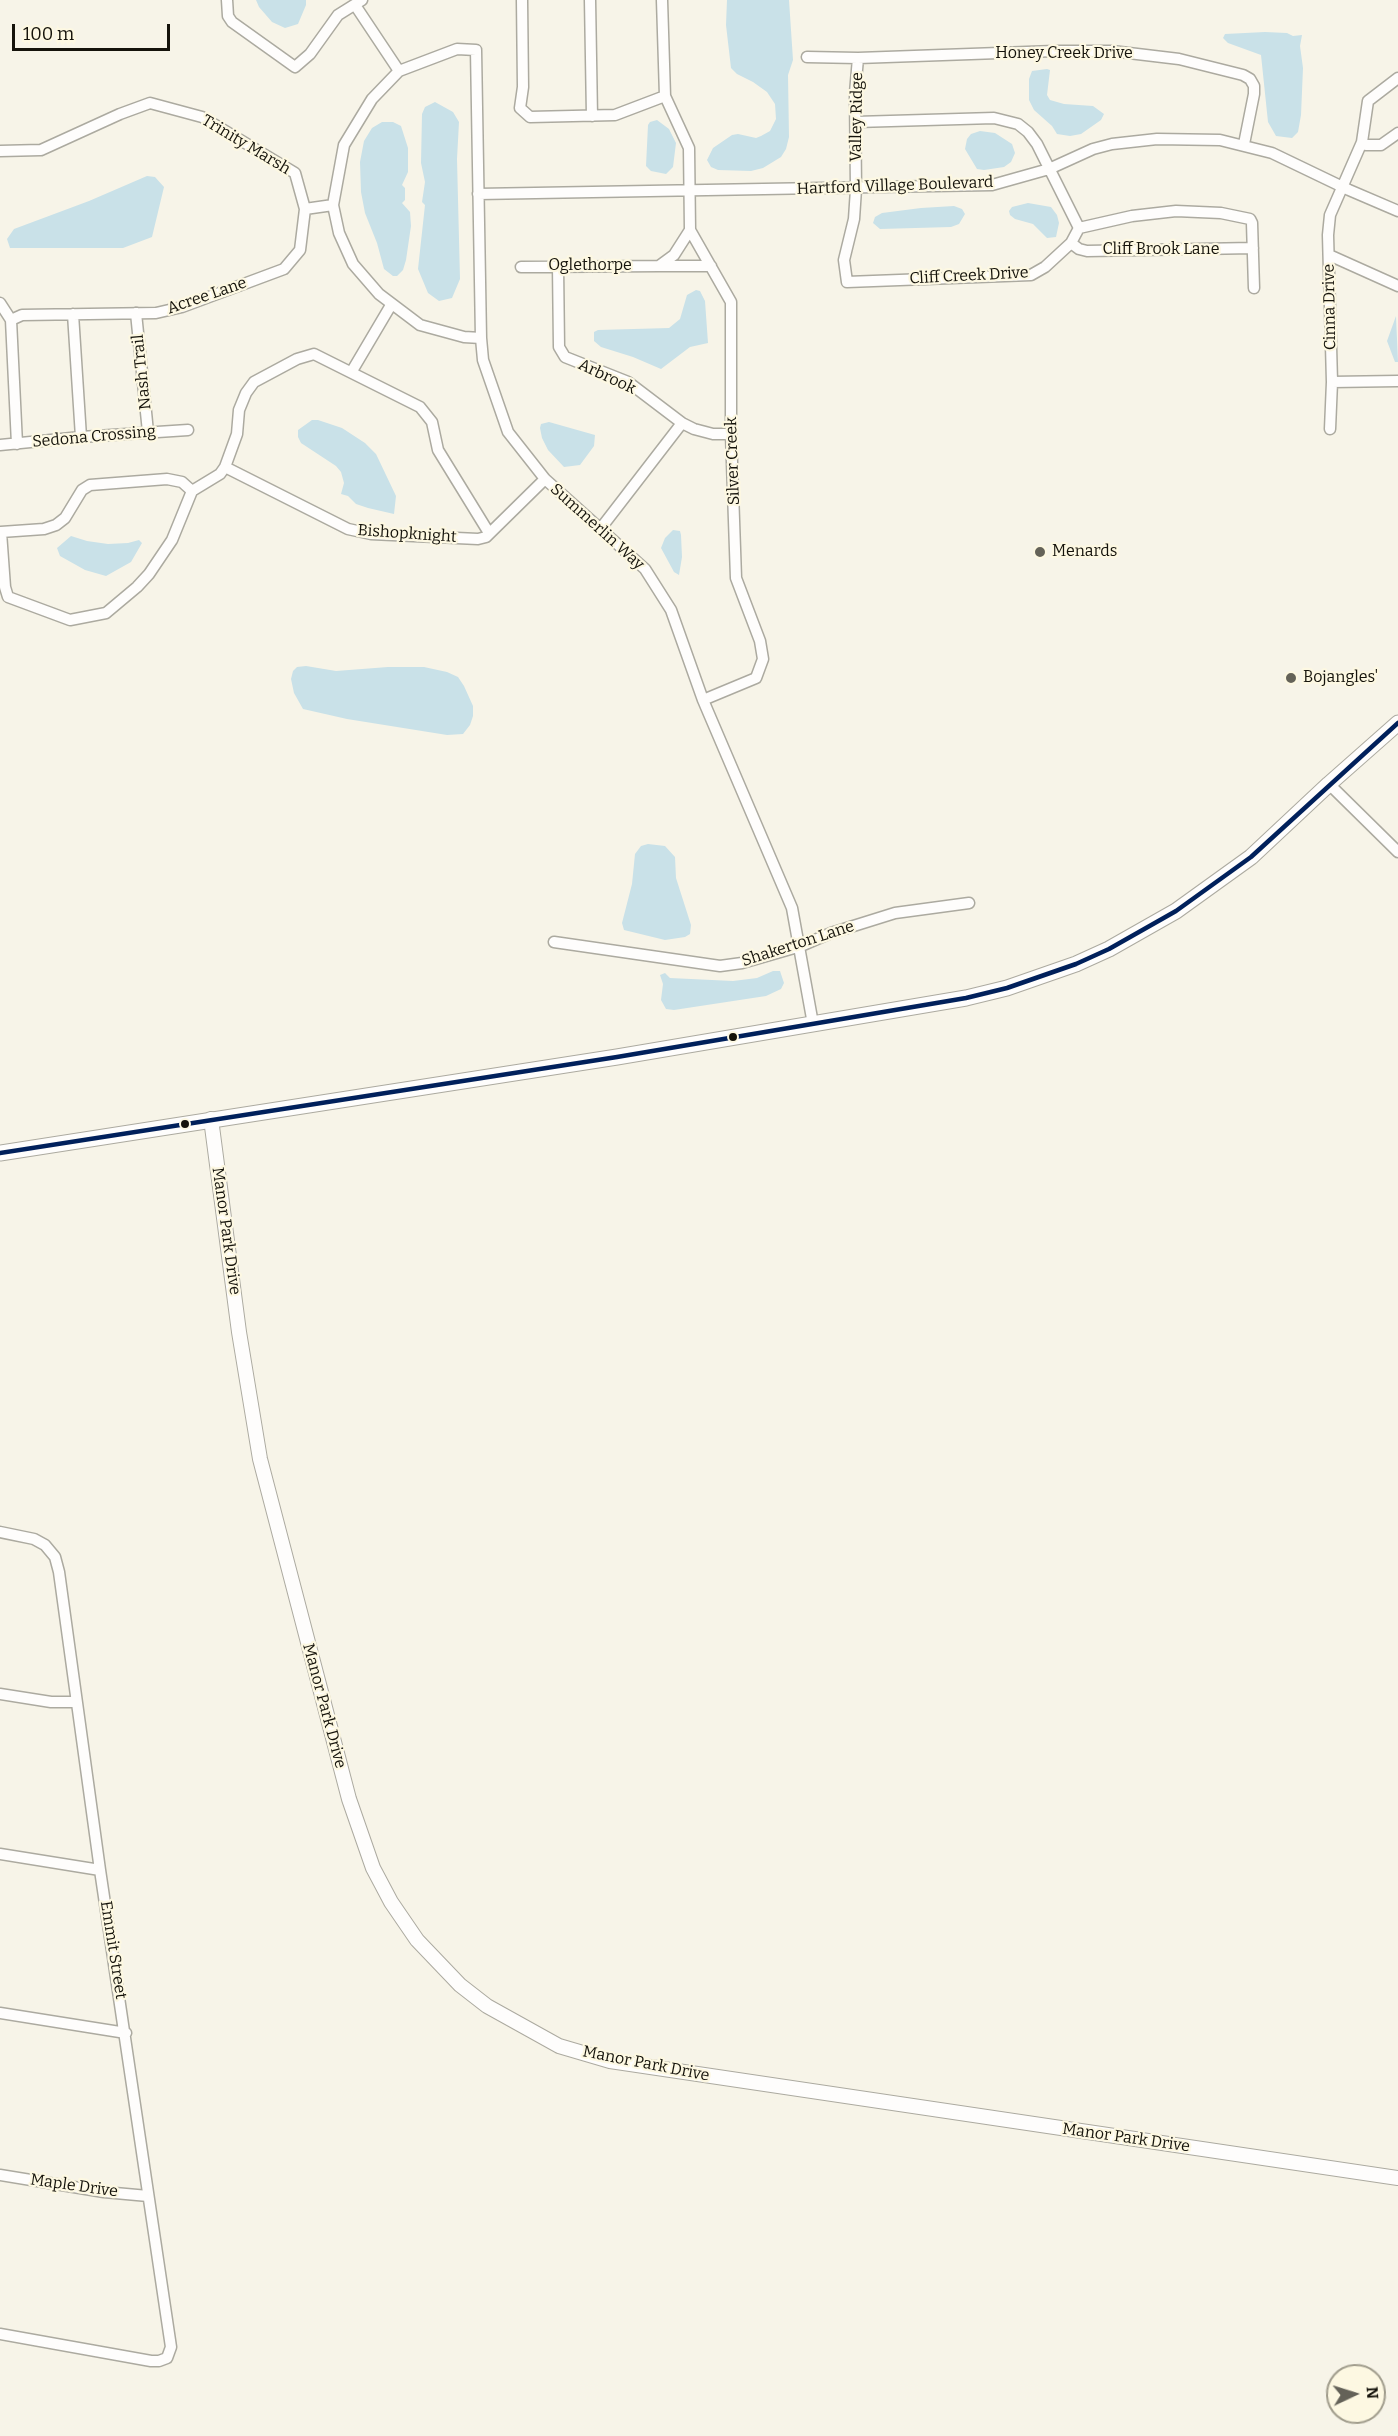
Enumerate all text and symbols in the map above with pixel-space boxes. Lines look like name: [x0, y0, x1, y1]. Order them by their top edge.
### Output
scale bar: [15, 12, 172, 50]
text: 100 m: [23, 23, 74, 45]
street label: Honey Creek Drive: [995, 44, 1133, 64]
street label: Valley Ridge: [847, 72, 867, 162]
street label: Trinity Marsh: [198, 111, 294, 179]
street label: Hartford Village Boulevard: [796, 173, 994, 199]
street label: Cliff Brook Lane: [1103, 240, 1219, 260]
street label: Oglethorpe: [548, 256, 632, 276]
street label: Cliff Creek Drive: [909, 263, 1029, 289]
street label: Cinna Drive: [1320, 264, 1340, 350]
street label: Acree Lane: [165, 273, 249, 319]
street label: Nash Trail: [128, 333, 156, 411]
street label: Arbrook: [575, 355, 639, 399]
street label: Silver Creek: [722, 416, 744, 506]
street label: Sedona Crossing: [32, 422, 156, 452]
street label: Summerlin Way: [546, 480, 648, 574]
street label: Bishopknight: [357, 521, 457, 547]
place label: Menards: [1052, 542, 1117, 562]
marker: Menards: [1033, 545, 1047, 559]
place label: Bojangles': [1303, 668, 1378, 688]
marker: Bojangles': [1284, 671, 1298, 685]
street label: Shakerton Lane: [739, 917, 857, 971]
unlabelled marker: [727, 1031, 739, 1043]
unlabelled marker: [179, 1118, 191, 1130]
street label: Manor Park Drive: [208, 1166, 244, 1296]
street label: Manor Park Drive: [298, 1641, 350, 1771]
street label: Emmit Street: [96, 1899, 130, 2001]
street label: Manor Park Drive: [581, 2042, 711, 2086]
street label: Manor Park Drive: [1061, 2120, 1191, 2156]
street label: Maple Drive: [29, 2170, 119, 2202]
north arrow: [1326, 2364, 1386, 2424]
text: N: [1363, 2386, 1382, 2400]

